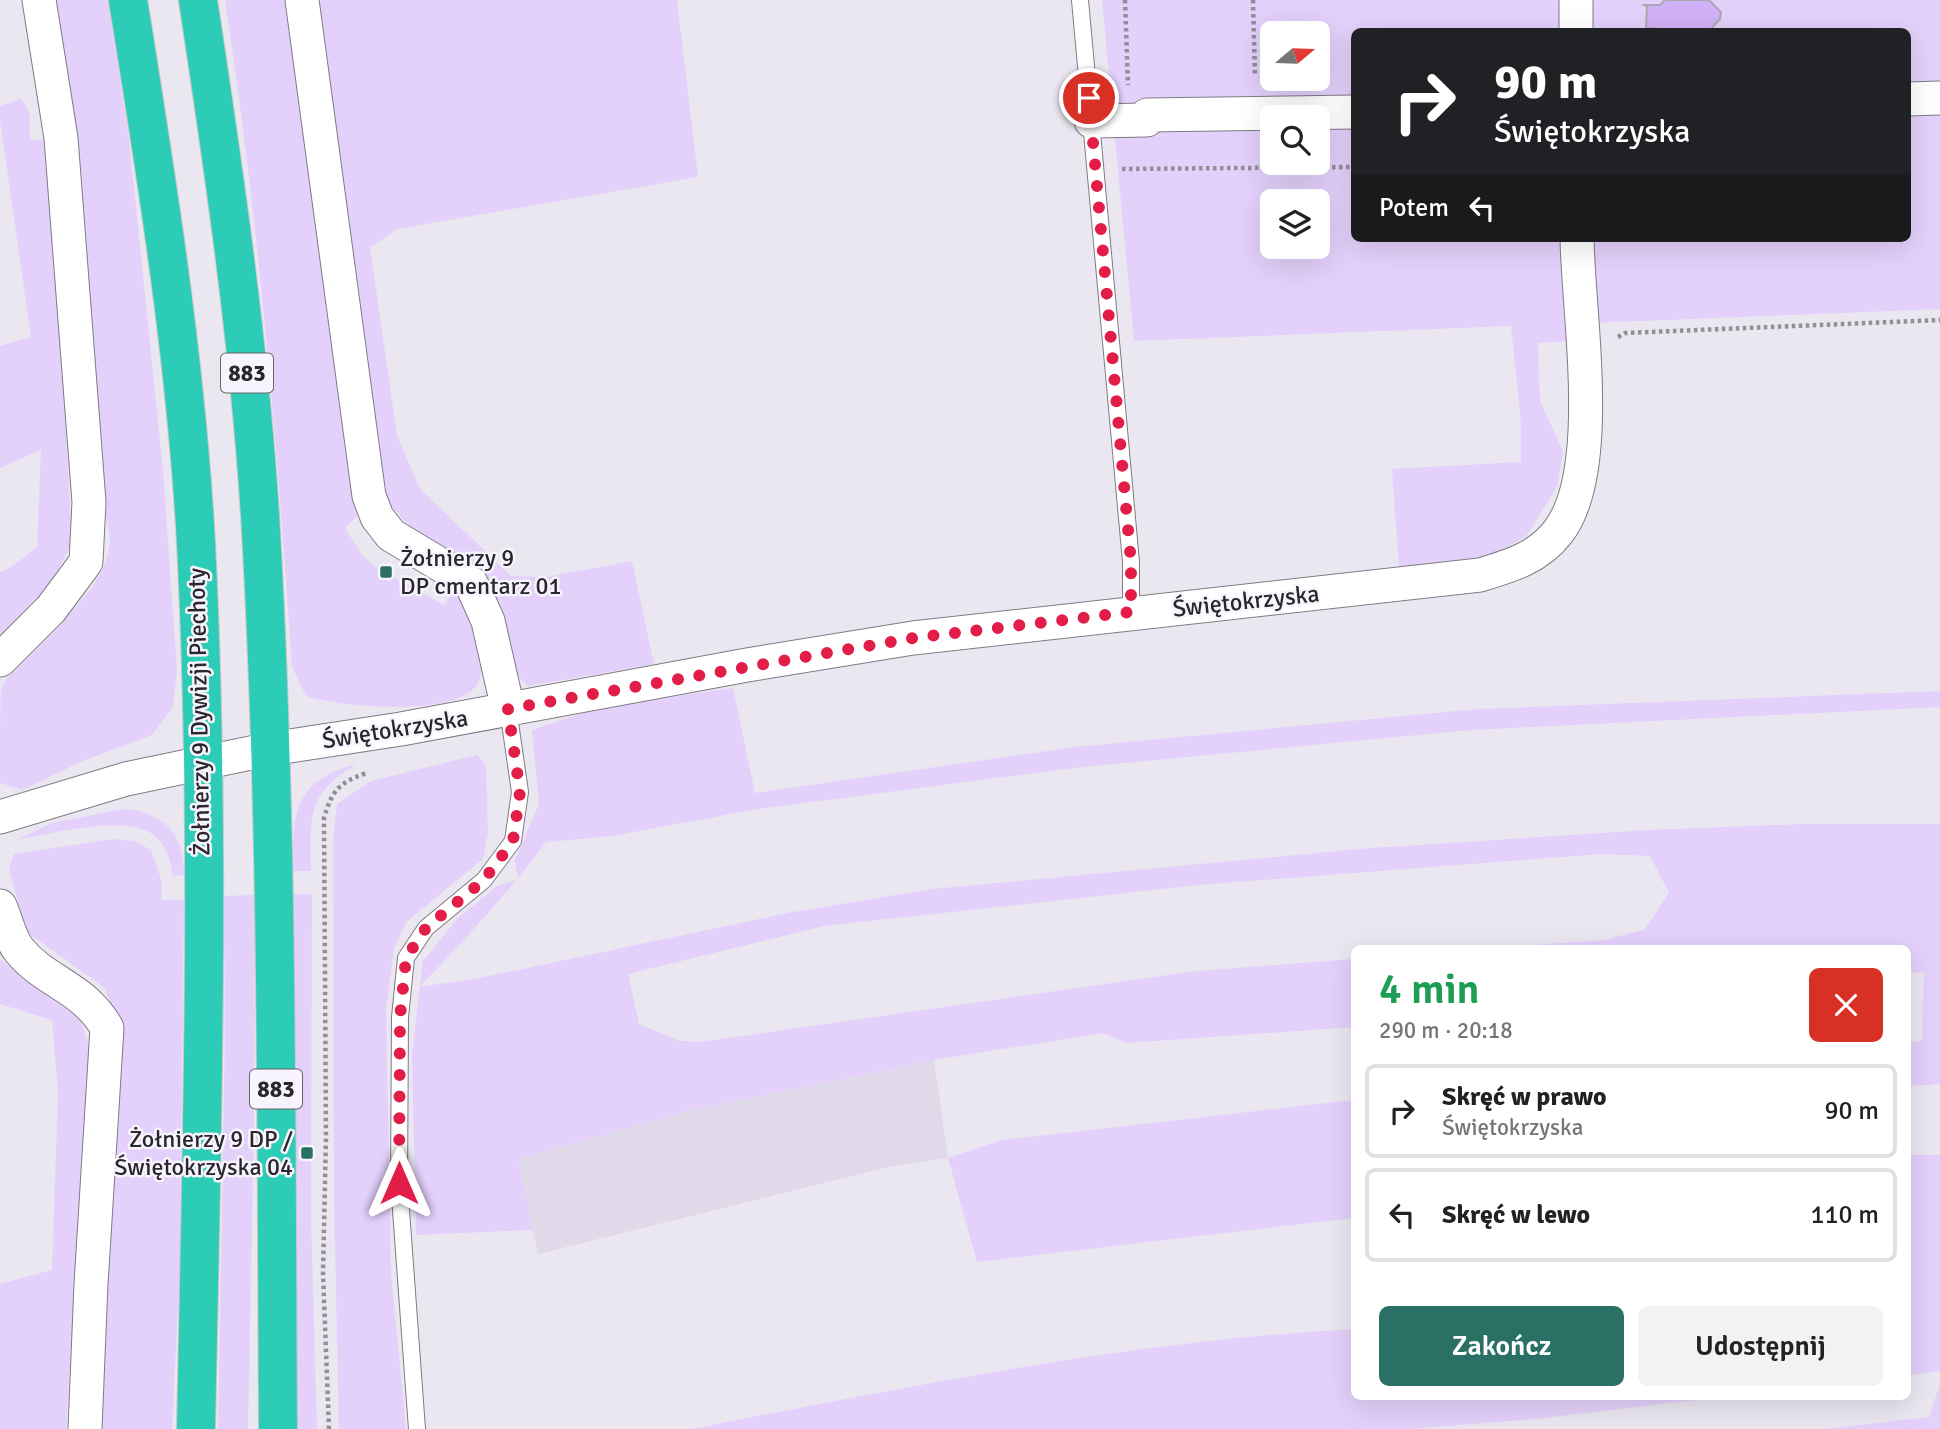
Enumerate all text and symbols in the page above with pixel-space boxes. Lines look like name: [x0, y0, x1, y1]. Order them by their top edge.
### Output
north arrow: [1260, 21, 1330, 91]
map controls: [1260, 21, 1330, 259]
text: 90 m: [1494, 52, 1597, 112]
icon: right: [1379, 56, 1470, 147]
pin: [1059, 68, 1119, 128]
icon: arrive: [1070, 79, 1108, 117]
button: search: [1260, 105, 1330, 175]
text: Świętokrzyska: [1494, 112, 1691, 151]
button: layers: [1260, 189, 1330, 259]
icon: left: [1463, 189, 1501, 227]
text: Potem: [1379, 192, 1449, 224]
road number: 883: [221, 354, 273, 392]
place label: Żołnierzy 9 DP cmentarz 01: [400, 543, 562, 601]
marker: Żołnierzy 9 DP cmentarz 01: [378, 564, 394, 580]
street label: Żołnierzy 9 Dywizji Piechoty: [181, 568, 217, 856]
street label: Świętokrzyska: [1171, 578, 1321, 624]
street label: Świętokrzyska: [320, 703, 470, 755]
text: 4 min: [1379, 964, 1480, 1015]
button: close: [1809, 968, 1883, 1042]
text: 290 m · 20:18: [1379, 1016, 1513, 1045]
road number: 883: [250, 1070, 302, 1108]
text: Skręć w prawo: [1442, 1081, 1607, 1113]
icon: right: [1383, 1092, 1421, 1130]
text: 90 m: [1824, 1095, 1879, 1127]
text: Świętokrzyska: [1442, 1113, 1583, 1142]
place label: Żołnierzy 9 DP / Świętokrzyska 04: [114, 1124, 293, 1182]
marker: Żołnierzy 9 DP / Świętokrzyska 04: [299, 1145, 315, 1161]
position arrow: [362, 1146, 436, 1220]
icon: left: [1383, 1196, 1421, 1234]
text: Skręć w lewo: [1442, 1199, 1590, 1231]
text: 110 m: [1810, 1199, 1879, 1231]
button: Zakończ: [1379, 1306, 1624, 1386]
button: Udostępnij: [1638, 1306, 1883, 1386]

